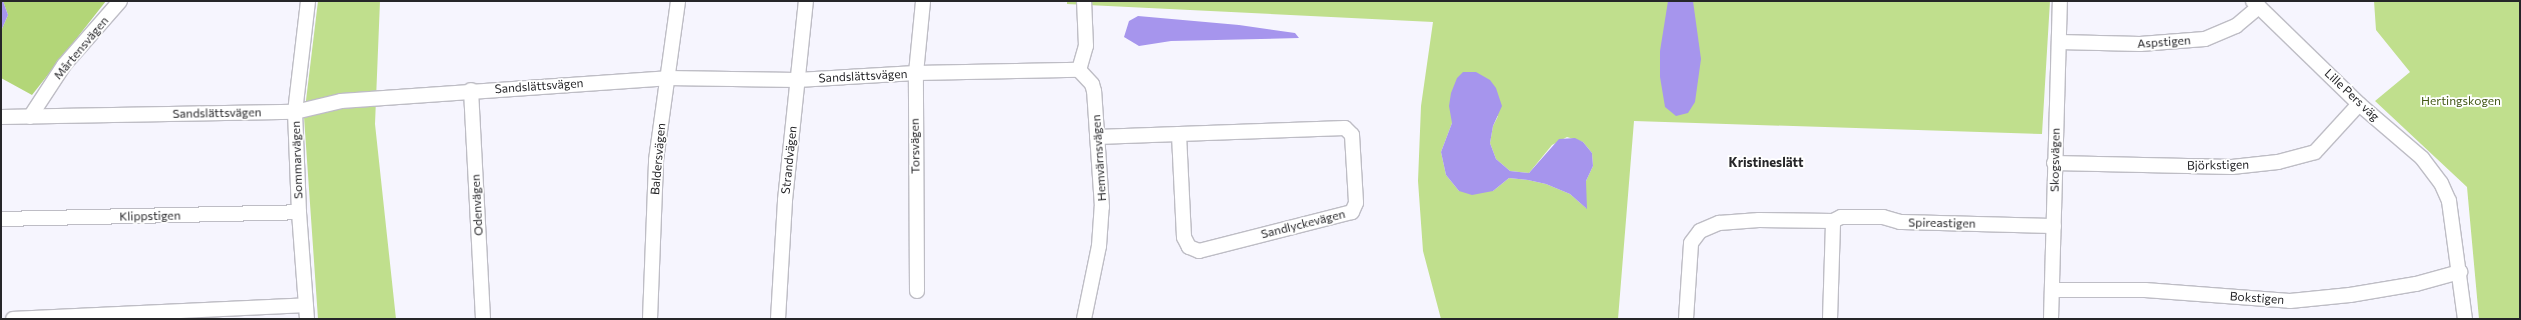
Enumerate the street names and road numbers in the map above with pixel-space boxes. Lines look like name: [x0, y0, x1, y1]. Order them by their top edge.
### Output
street label: Mårtensvägen: [51, 14, 111, 82]
street label: Aspstigen: [2137, 33, 2191, 51]
street label: Sandslättsvägen: [818, 66, 908, 86]
street label: Lille Pers väg: [2322, 66, 2382, 124]
street label: Sandslättsvägen: [494, 76, 584, 96]
street label: Sandslättsvägen: [172, 105, 262, 121]
street label: Hemvärnsvägen: [1089, 114, 1109, 202]
street label: Torsvägen: [907, 118, 923, 174]
street label: Sommarvägen: [288, 121, 306, 199]
street label: Baldersvägen: [648, 122, 668, 196]
street label: Strandvägen: [778, 125, 800, 195]
street label: Skogsvägen: [2047, 128, 2063, 192]
street label: Björkstigen: [2187, 157, 2249, 173]
street label: Odenvägen: [468, 174, 486, 236]
street label: Sandlyckevägen: [1259, 207, 1347, 241]
street label: Klippstigen: [119, 208, 181, 224]
street label: Spireastigen: [1908, 215, 1976, 231]
street label: Bokstigen: [2229, 289, 2285, 307]

